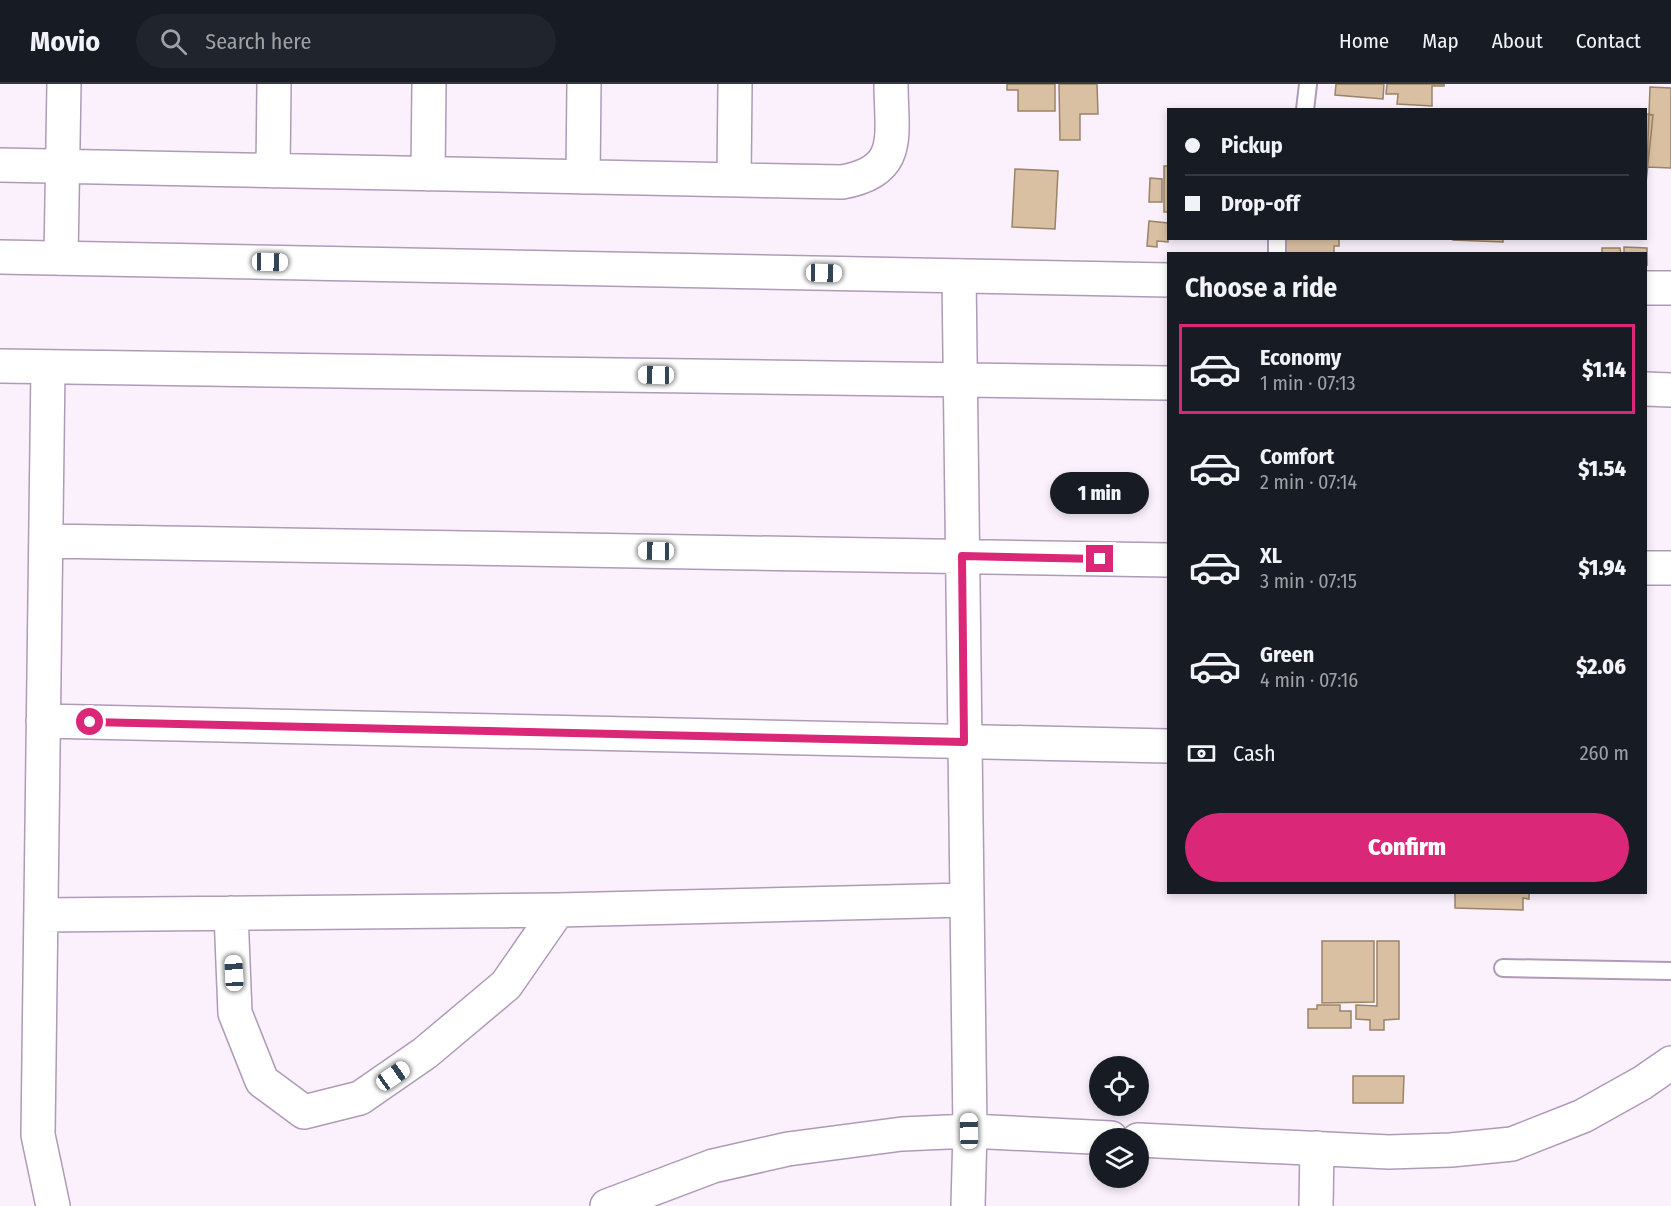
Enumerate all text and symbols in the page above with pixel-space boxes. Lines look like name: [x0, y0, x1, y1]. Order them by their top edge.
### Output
search box: [136, 14, 556, 68]
text: Movio: [30, 25, 100, 58]
icon: search: [157, 25, 190, 58]
text: Search here: [205, 28, 311, 55]
text: Home: [1339, 28, 1389, 54]
text: Map: [1422, 28, 1459, 54]
text: About: [1492, 28, 1543, 54]
text: Contact: [1576, 28, 1641, 54]
text: Pickup: [1221, 132, 1283, 159]
text: Drop-off: [1221, 190, 1300, 217]
car: [252, 253, 288, 271]
car: [806, 264, 842, 282]
text: Choose a ride: [1185, 272, 1337, 304]
icon: car: [1188, 342, 1242, 396]
text: Economy: [1260, 344, 1341, 371]
text: $1.14: [1582, 356, 1626, 383]
car: [638, 366, 674, 384]
text: 1 min · 07:13: [1260, 371, 1356, 395]
icon: car: [1188, 441, 1242, 495]
text: Comfort: [1260, 443, 1334, 470]
text: $1.54: [1578, 455, 1626, 482]
text: 2 min · 07:14: [1260, 470, 1357, 494]
callout: 1 min: [1050, 472, 1150, 514]
text: 1 min: [1078, 481, 1121, 505]
icon: car: [1188, 540, 1242, 594]
car: [638, 542, 674, 560]
text: XL: [1260, 542, 1282, 569]
route end: [1086, 545, 1113, 572]
text: $1.94: [1579, 554, 1626, 581]
text: 3 min · 07:15: [1260, 569, 1357, 593]
icon: car: [1188, 639, 1242, 693]
text: Green: [1260, 641, 1314, 668]
text: $2.06: [1576, 653, 1626, 680]
text: 4 min · 07:16: [1260, 668, 1358, 692]
route start: [76, 708, 103, 735]
icon: cash: [1185, 737, 1218, 770]
text: Cash: [1233, 740, 1276, 767]
text: 260 m: [1580, 741, 1629, 765]
button: Confirm: [1185, 813, 1629, 882]
car: [224, 955, 244, 991]
map controls: [1089, 1056, 1149, 1188]
button: locate: [1089, 1056, 1149, 1116]
car: [373, 1058, 413, 1094]
car: [960, 1113, 978, 1149]
button: layers: [1089, 1128, 1149, 1188]

